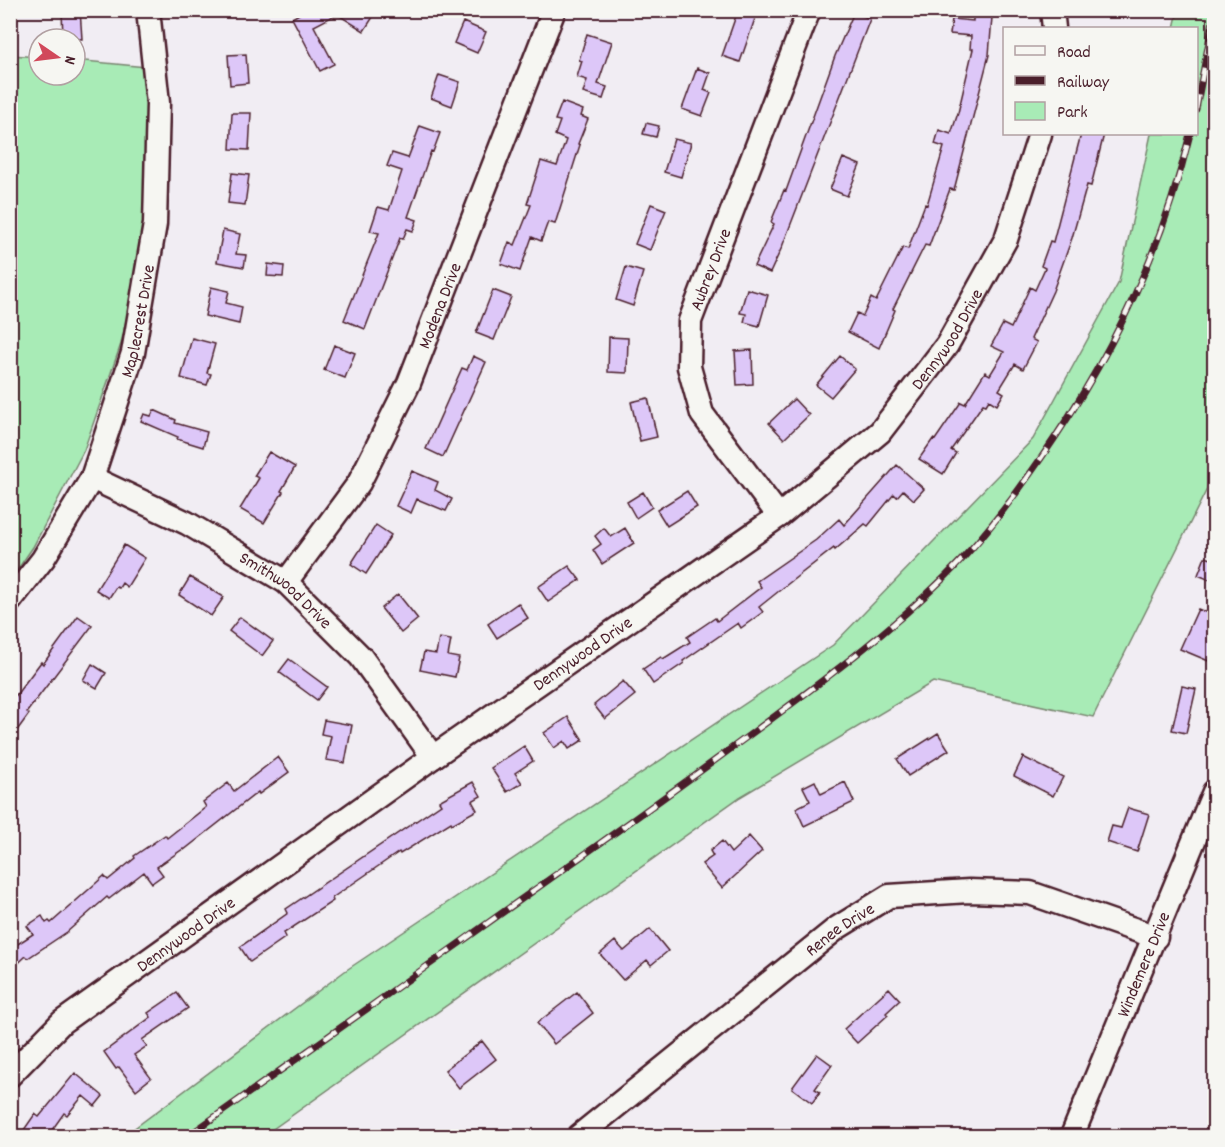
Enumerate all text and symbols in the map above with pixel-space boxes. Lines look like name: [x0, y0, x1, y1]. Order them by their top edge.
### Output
north arrow: [27, 27, 87, 87]
legend: [1003, 27, 1198, 135]
text: Road: [1057, 41, 1091, 66]
text: N: [57, 53, 81, 67]
text: Railway: [1057, 71, 1110, 96]
text: Park: [1057, 101, 1088, 126]
street label: Aubrey Drive: [685, 225, 739, 315]
street label: Modena Drive: [413, 260, 470, 353]
street label: Maplecrest Drive: [116, 263, 163, 381]
street label: Dennywood Drive: [907, 285, 991, 396]
street label: Smithwood Drive: [234, 547, 337, 636]
street label: Dennywood Drive: [529, 612, 638, 699]
street label: Dennywood Drive: [132, 892, 242, 980]
street label: Renee Drive: [801, 898, 880, 964]
street label: Windemere Drive: [1112, 908, 1178, 1022]

